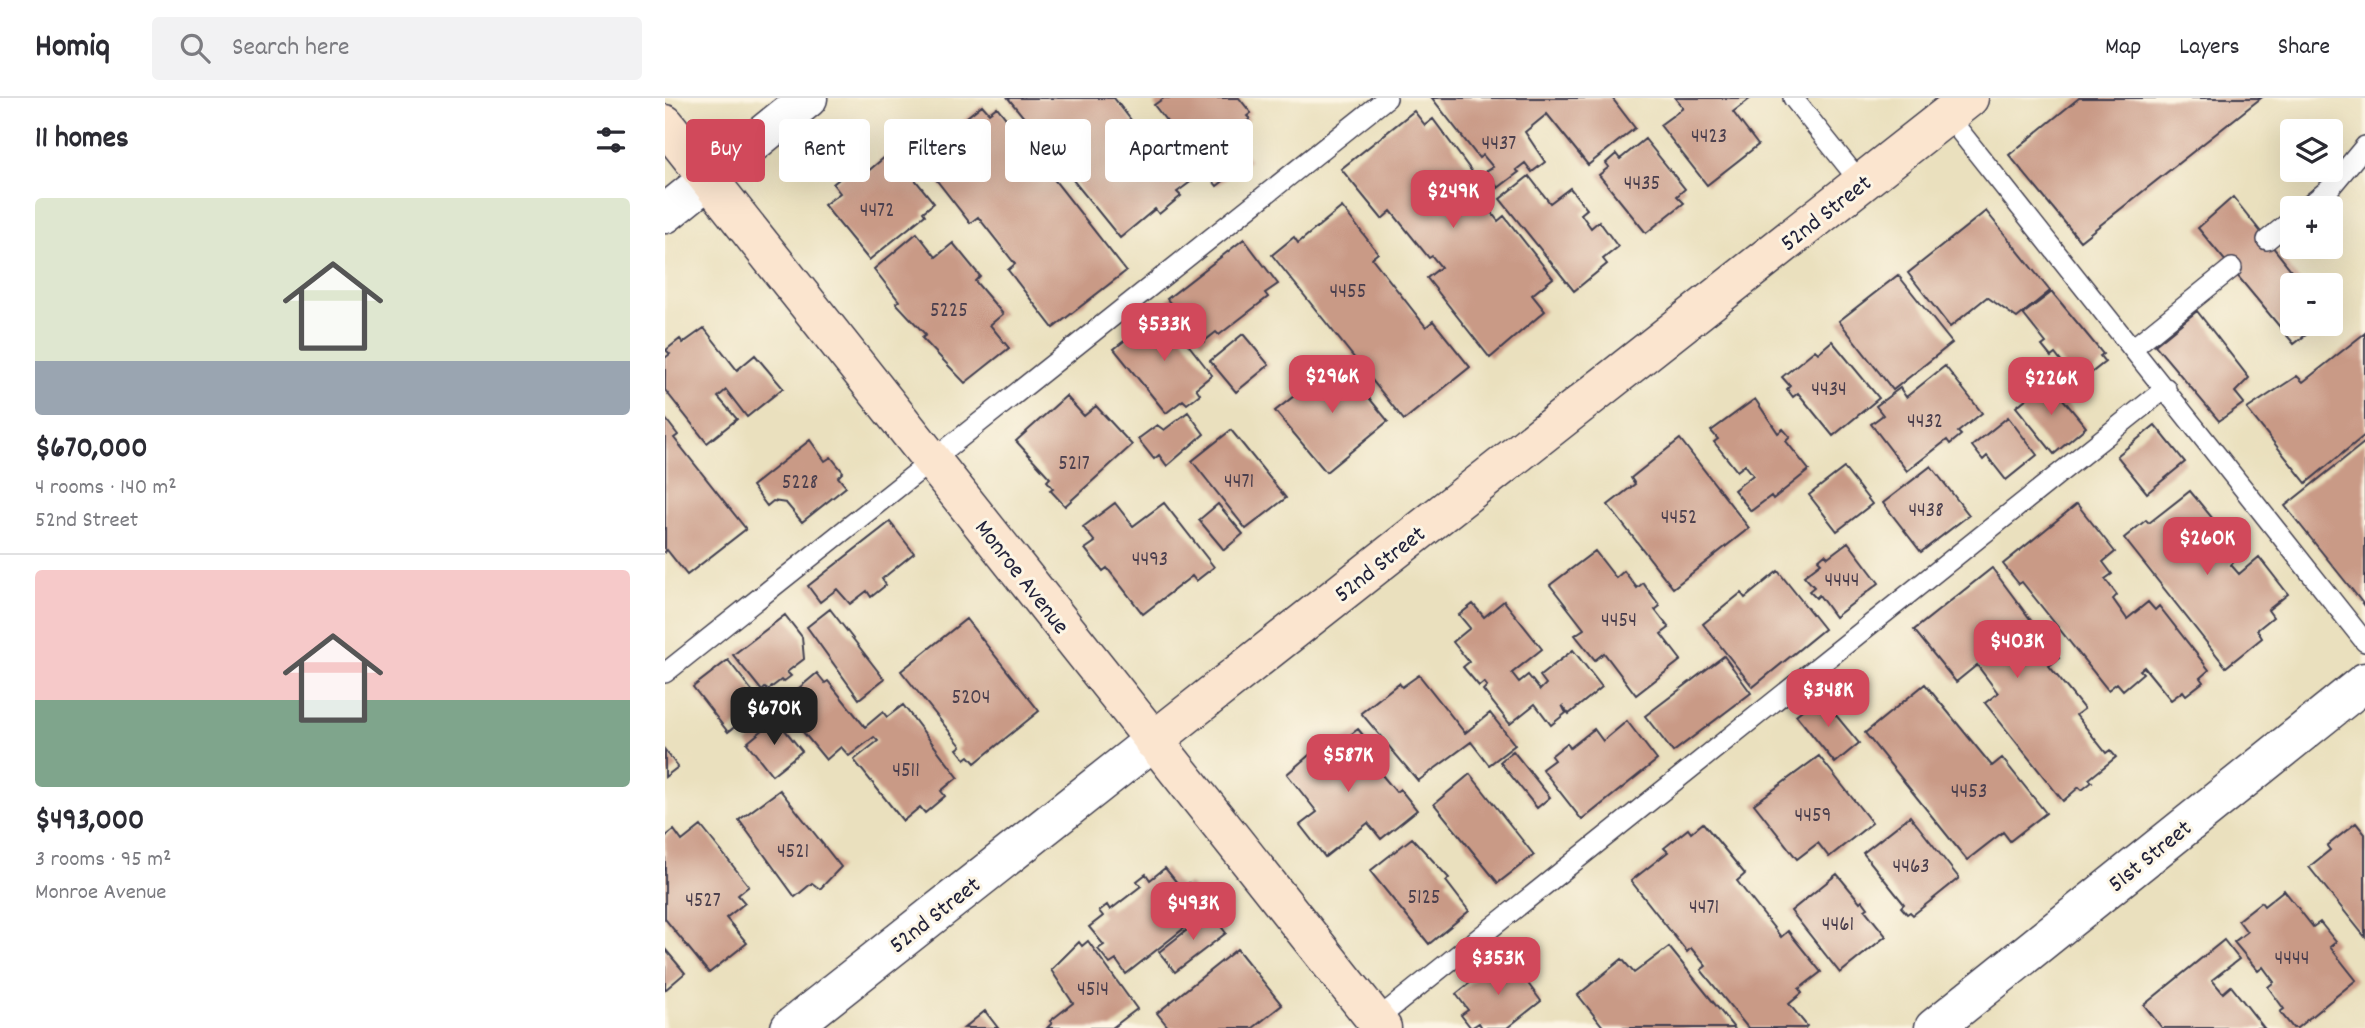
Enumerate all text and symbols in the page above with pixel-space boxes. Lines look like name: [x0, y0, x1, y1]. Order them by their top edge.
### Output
search box: [152, 17, 642, 80]
text: Homiq: [35, 25, 110, 72]
icon: search: [176, 29, 214, 67]
text: Search here: [232, 30, 349, 67]
text: Map: [2105, 31, 2141, 65]
text: Layers: [2179, 31, 2240, 65]
text: Share: [2278, 31, 2330, 65]
text: 11 homes: [35, 119, 129, 162]
chip: Buy: [686, 119, 765, 182]
chip: Rent: [779, 119, 870, 182]
chip: Filters: [884, 119, 991, 182]
chip: New: [1005, 119, 1091, 182]
chip: Apartment: [1105, 119, 1253, 182]
map controls: [2280, 119, 2343, 336]
button: layers: [2280, 119, 2343, 182]
icon: filters: [592, 121, 630, 159]
house number: 4423: [1691, 123, 1727, 153]
house number: 4437: [1482, 130, 1516, 160]
street label: 52nd Street: [1774, 168, 1880, 261]
pin: $249K: [1404, 170, 1502, 230]
house number: 4435: [1624, 170, 1660, 200]
text: $249K: [1427, 176, 1479, 209]
button: +: [2280, 196, 2343, 259]
house number: 4472: [860, 197, 894, 227]
icon: home: [270, 243, 396, 369]
button: −: [2280, 273, 2343, 336]
house number: 4455: [1330, 278, 1366, 308]
house number: 5225: [930, 297, 968, 327]
pin: $533K: [1115, 303, 1213, 363]
text: $533K: [1137, 309, 1191, 342]
pin: $296K: [1283, 356, 1381, 415]
pin: $226K: [2002, 358, 2100, 417]
text: $296K: [1305, 361, 1359, 394]
text: $226K: [2024, 363, 2078, 396]
house number: 4434: [1811, 376, 1847, 406]
house number: 4432: [1907, 408, 1943, 438]
text: $670,000: [35, 429, 148, 472]
house number: 5217: [1058, 450, 1090, 480]
house number: 4471: [1224, 468, 1254, 498]
house number: 5228: [782, 469, 818, 499]
text: 4 rooms · 140 m²: [35, 472, 177, 505]
house number: 4438: [1908, 497, 1944, 527]
house number: 4452: [1661, 504, 1697, 534]
text: 52nd Street: [35, 505, 138, 538]
street label: Monroe Avenue: [965, 513, 1076, 642]
pin: $260K: [2158, 518, 2256, 577]
street label: 52nd Street: [1328, 519, 1434, 612]
text: $260K: [2179, 523, 2235, 556]
house number: 4493: [1132, 546, 1168, 576]
house number: 4444: [1825, 567, 1859, 597]
house number: 4454: [1601, 607, 1637, 637]
icon: home: [270, 615, 396, 741]
pin: $403K: [1968, 620, 2066, 680]
text: $403K: [1990, 626, 2044, 659]
pin: $348K: [1779, 670, 1877, 729]
text: $348K: [1802, 675, 1854, 708]
house number: 5204: [951, 684, 991, 714]
pin: $670K: [725, 688, 823, 747]
text: $670K: [747, 693, 801, 726]
pin: $587K: [1299, 734, 1397, 794]
text: $587K: [1323, 740, 1373, 773]
house number: 4511: [892, 757, 920, 787]
house number: 4453: [1951, 778, 1987, 808]
text: $493,000: [35, 801, 144, 844]
house number: 4459: [1795, 802, 1831, 832]
street label: 51st Street: [2102, 813, 2200, 902]
house number: 4521: [777, 838, 809, 868]
text: 3 rooms · 95 m²: [35, 844, 171, 877]
house number: 4463: [1892, 853, 1930, 883]
street label: 52nd Street: [883, 870, 989, 963]
text: Monroe Avenue: [35, 877, 166, 910]
pin: $493K: [1144, 882, 1242, 942]
house number: 5125: [1407, 884, 1441, 914]
house number: 4527: [685, 887, 721, 917]
text: $493K: [1167, 888, 1219, 921]
house number: 4471: [1689, 894, 1719, 924]
house number: 4461: [1822, 911, 1854, 941]
pin: $353K: [1449, 937, 1547, 997]
text: $353K: [1471, 943, 1525, 976]
house number: 4444: [2275, 945, 2309, 975]
house number: 4514: [1077, 976, 1109, 1006]

